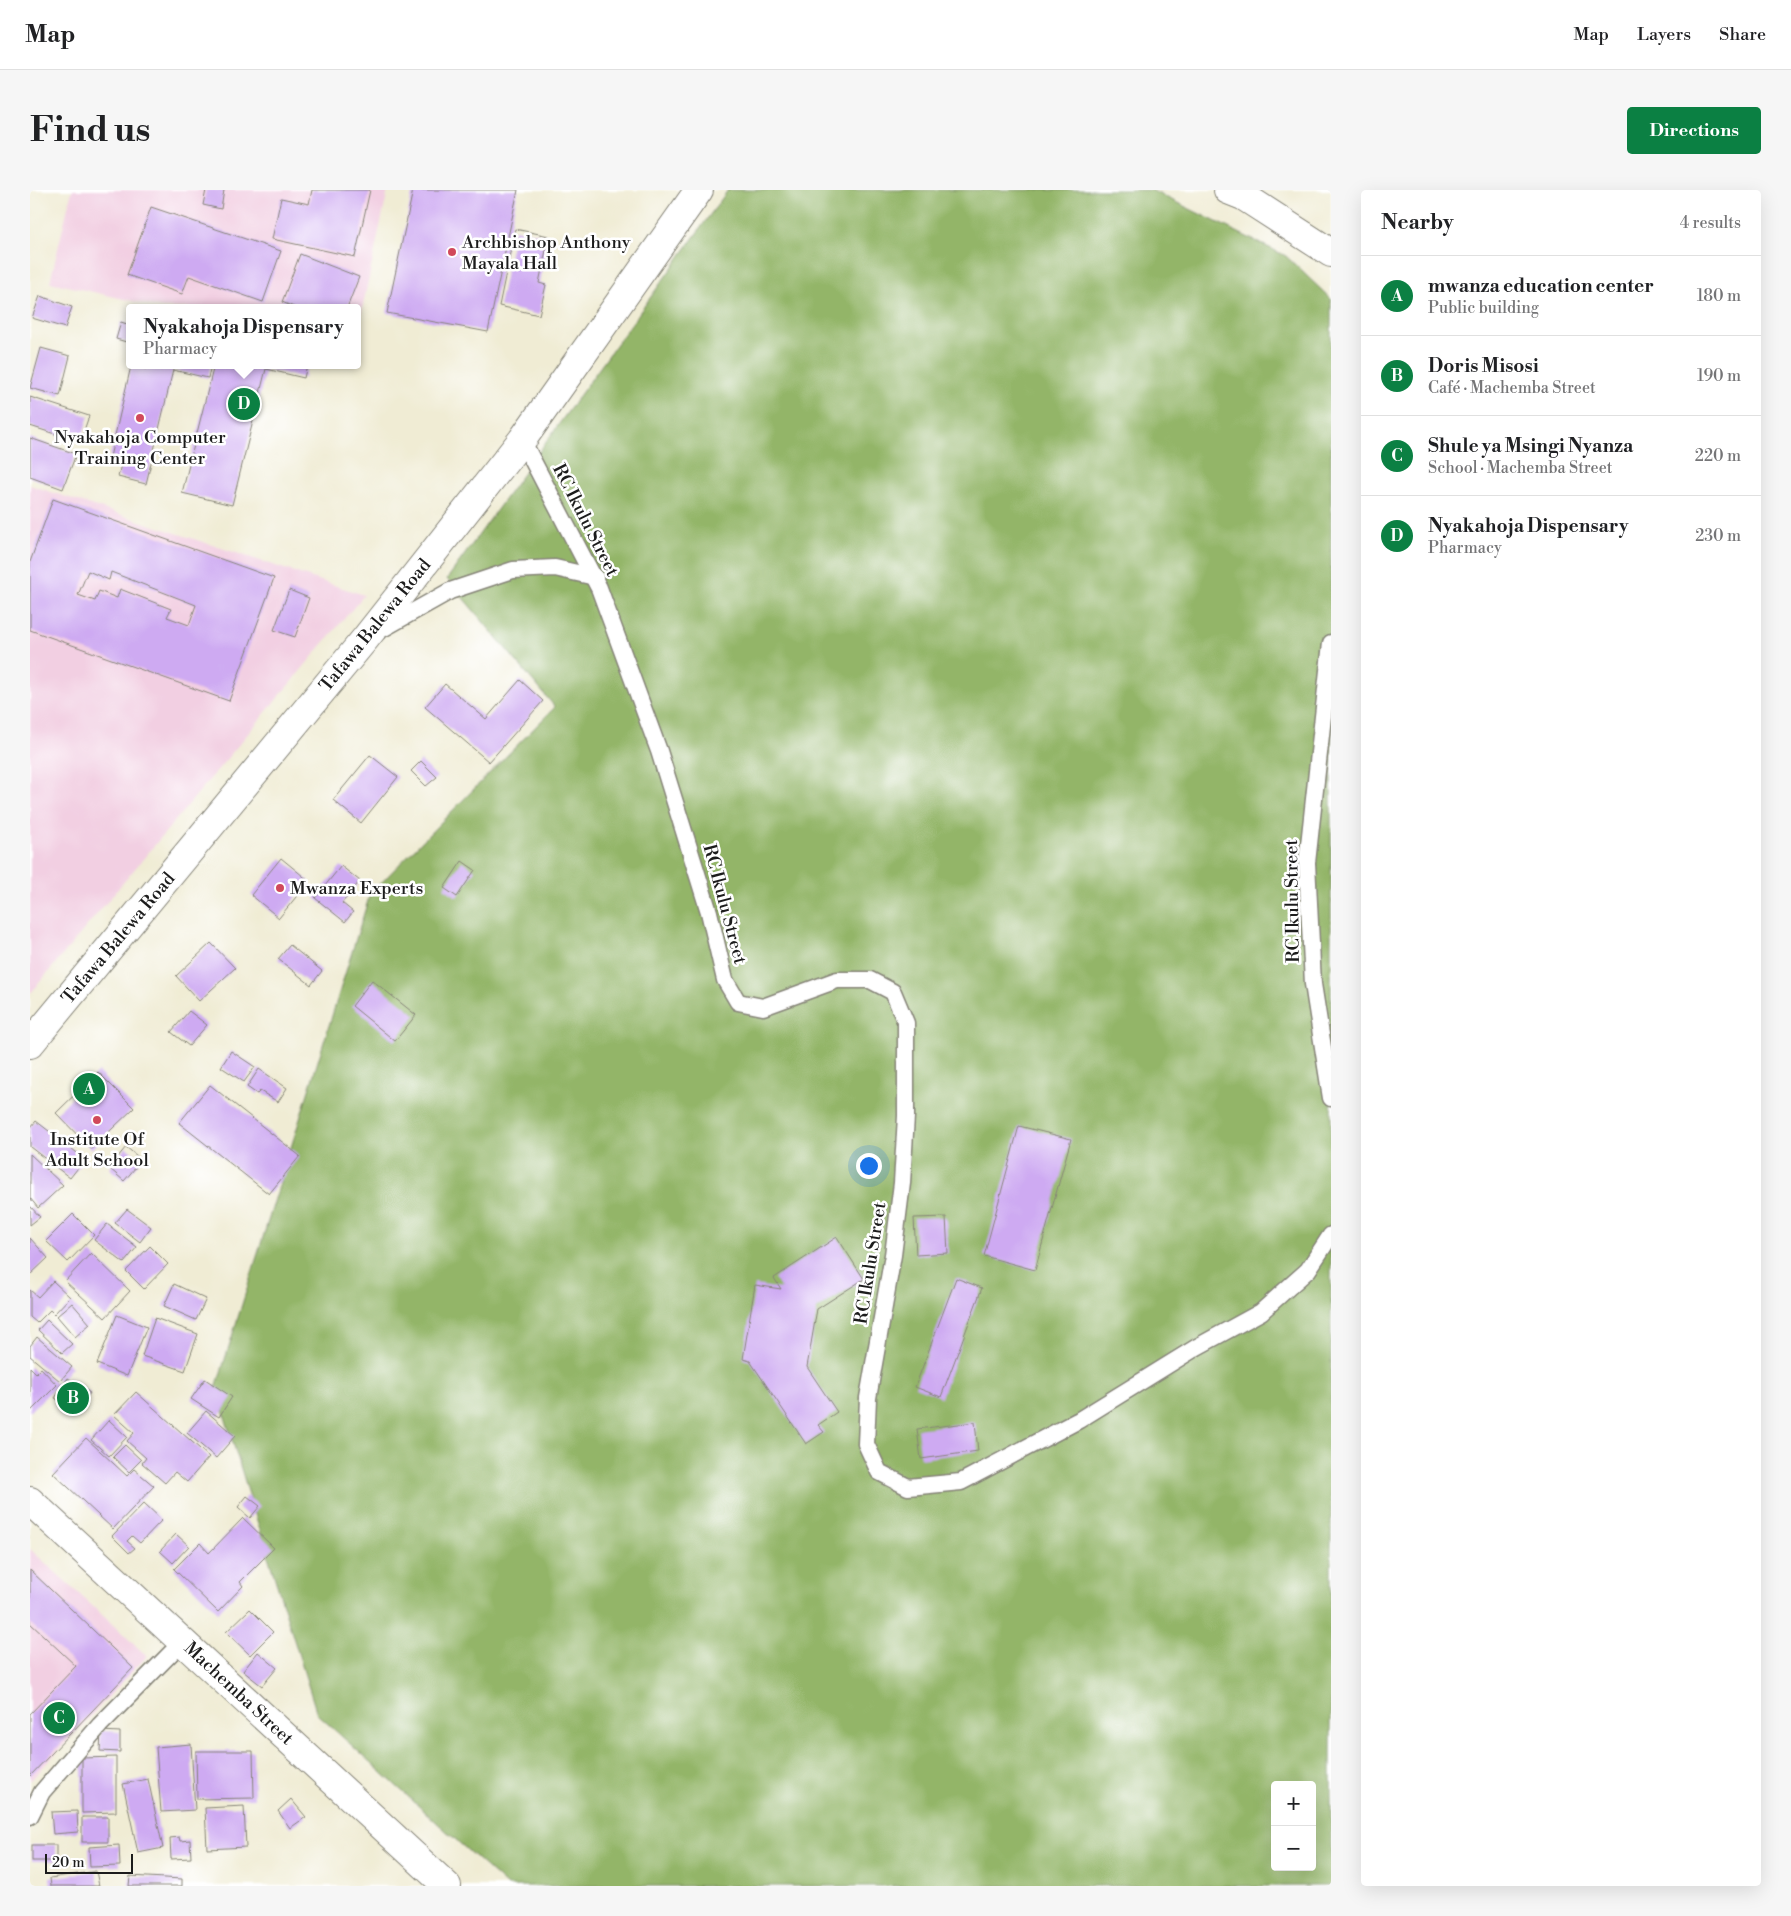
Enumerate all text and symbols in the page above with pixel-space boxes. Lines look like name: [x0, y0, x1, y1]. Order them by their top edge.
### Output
text: Map: [25, 20, 75, 50]
text: Map: [1574, 23, 1609, 46]
text: Layers: [1637, 23, 1691, 46]
text: Share: [1719, 23, 1766, 46]
button: Directions: [1627, 107, 1761, 154]
text: Find us: [30, 109, 150, 152]
text: Nearby: [1381, 210, 1454, 236]
text: 4 results: [1680, 213, 1741, 233]
place label: Archbishop Anthony Mayala Hall: [461, 231, 631, 275]
marker: Archbishop Anthony Mayala Hall: [446, 246, 458, 258]
text: mwanza education center: [1428, 274, 1654, 298]
text: A: [1391, 286, 1403, 306]
text: 180 m: [1697, 286, 1741, 306]
text: Public building: [1428, 298, 1539, 318]
popup: [126, 304, 361, 369]
text: Nyakahoja Dispensary: [143, 315, 344, 339]
text: Pharmacy: [143, 339, 217, 359]
text: Doris Misosi: [1428, 354, 1539, 378]
text: B: [1391, 366, 1403, 386]
text: 190 m: [1697, 366, 1741, 386]
text: Café · Machemba Street: [1428, 378, 1596, 398]
pin: D: [228, 385, 260, 423]
marker: Nyakahoja Computer Training Center: [134, 412, 146, 424]
place label: Nyakahoja Computer Training Center: [54, 426, 226, 470]
text: Shule ya Msingi Nyanza: [1428, 434, 1633, 458]
text: C: [1391, 446, 1403, 466]
text: 220 m: [1695, 446, 1741, 466]
text: School · Machemba Street: [1428, 458, 1612, 478]
street label: RC Ikulu Street: [547, 460, 624, 581]
text: Nyakahoja Dispensary: [1428, 514, 1629, 538]
text: D: [1391, 526, 1403, 546]
text: 230 m: [1695, 526, 1741, 546]
text: Pharmacy: [1428, 538, 1502, 558]
street label: Tafawa Balewa Road: [315, 553, 437, 697]
street label: RC Ikulu Street: [1280, 838, 1305, 963]
street label: RC Ikulu Street: [697, 842, 752, 967]
street label: Tafawa Balewa Road: [57, 867, 181, 1009]
place label: Mwanza Experts: [290, 877, 423, 900]
marker: Mwanza Experts: [274, 882, 286, 894]
pin: A: [73, 1070, 105, 1108]
marker: Institute Of Adult School: [91, 1114, 103, 1126]
place label: Institute Of Adult School: [44, 1128, 149, 1172]
your location: [856, 1153, 882, 1179]
street label: RC Ikulu Street: [849, 1200, 892, 1326]
pin: B: [57, 1379, 89, 1417]
street label: Machemba Street: [179, 1637, 299, 1750]
pin: C: [43, 1699, 75, 1737]
map controls: [1271, 1781, 1316, 1871]
button: +: [1271, 1781, 1316, 1826]
button: −: [1271, 1826, 1316, 1871]
scale bar: [45, 1851, 132, 1874]
text: 20 m: [52, 1854, 84, 1872]

